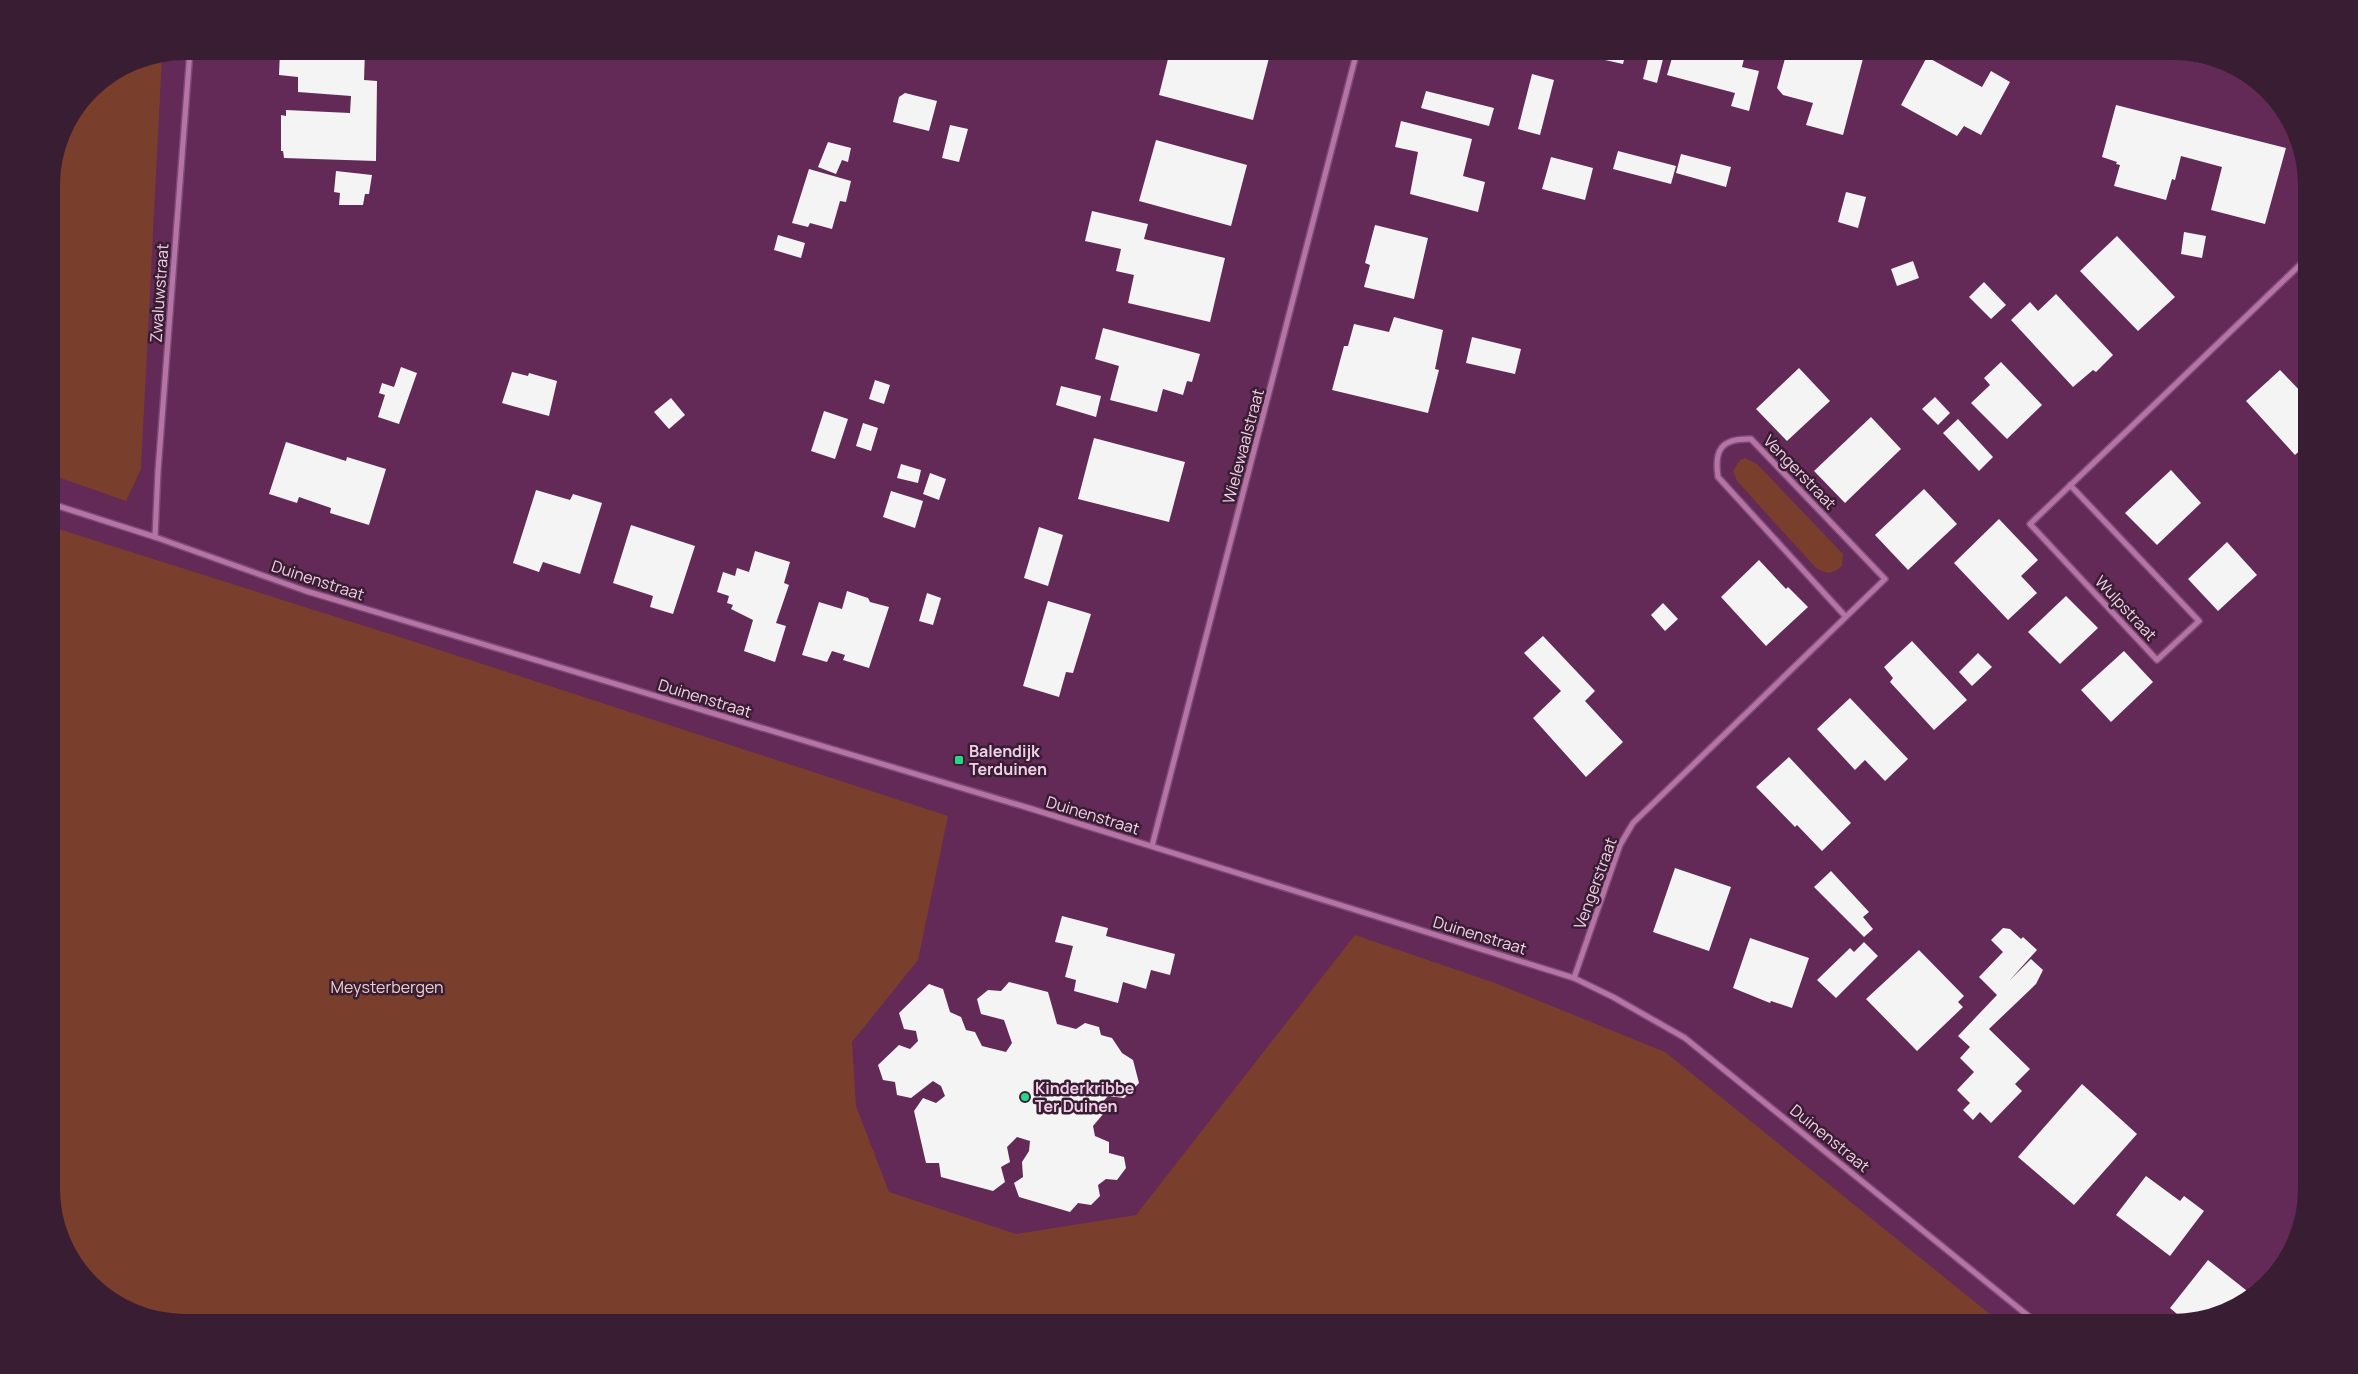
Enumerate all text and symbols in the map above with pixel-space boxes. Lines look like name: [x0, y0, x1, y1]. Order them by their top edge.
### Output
street label: Zwaluwstraat: [145, 243, 173, 343]
street label: Wielewaalstraat: [1217, 386, 1269, 506]
street label: Vengerstraat: [1759, 430, 1841, 514]
street label: Duinenstraat: [269, 555, 367, 605]
street label: Wulpstraat: [2090, 571, 2162, 645]
street label: Duinenstraat: [656, 673, 754, 723]
place label: Balendijk Terduinen: [969, 740, 1047, 780]
marker: Balendijk Terduinen: [953, 754, 965, 766]
street label: Duinenstraat: [1044, 790, 1142, 840]
street label: Vengerstraat: [1568, 834, 1622, 932]
street label: Duinenstraat: [1431, 910, 1529, 960]
park label: Meysterbergen: [330, 976, 444, 998]
place label: Kinderkribbe Ter Duinen: [1035, 1077, 1135, 1117]
marker: Kinderkribbe Ter Duinen: [1019, 1091, 1031, 1103]
street label: Duinenstraat: [1786, 1099, 1874, 1177]

